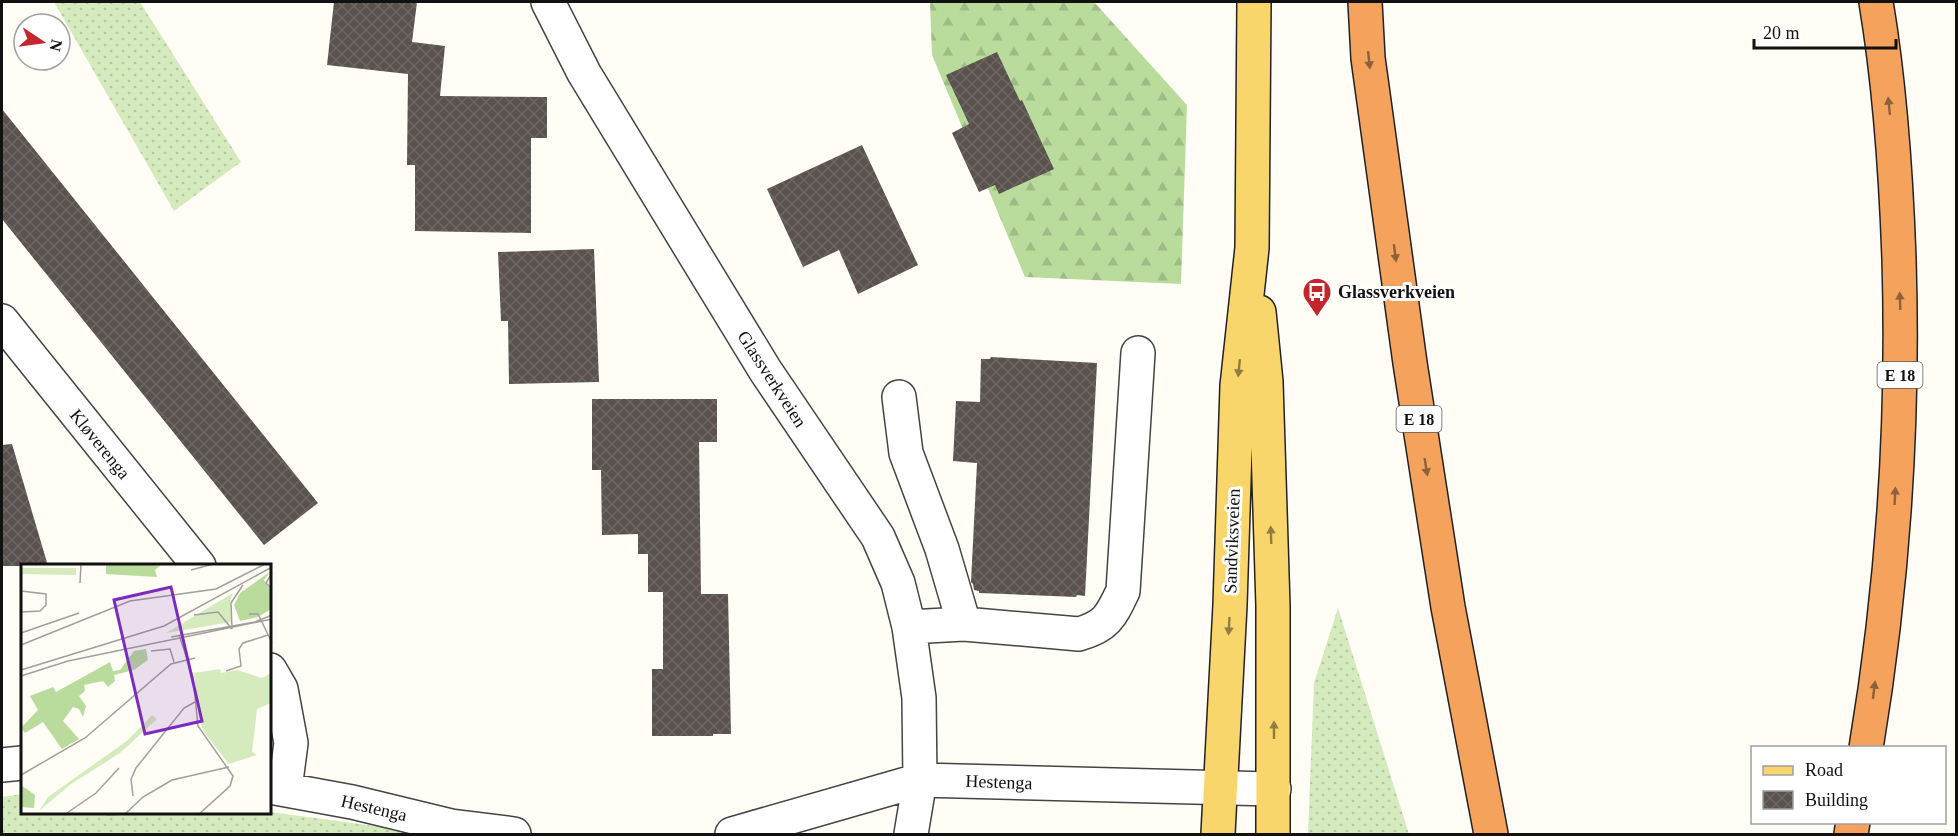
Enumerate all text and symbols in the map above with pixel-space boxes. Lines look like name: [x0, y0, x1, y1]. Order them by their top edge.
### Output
north arrow: [12, 12, 72, 72]
scale bar: [1754, 12, 1896, 50]
text: 20 m: [1763, 23, 1800, 43]
text: N: [46, 38, 66, 53]
one-way arrow: [1364, 50, 1374, 69]
one-way arrow: [1884, 97, 1894, 116]
one-way arrow: [1391, 244, 1400, 263]
bus stop icon: Glassverkveien: [1301, 276, 1333, 318]
place label: Glassverkveien: [1338, 282, 1455, 302]
one-way arrow: [1895, 291, 1905, 310]
street label: Glassverkveien: [733, 327, 811, 431]
one-way arrow: [1234, 359, 1244, 378]
road number: E 18: [1878, 362, 1922, 388]
street label: Kløverenga: [66, 405, 134, 483]
road number: E 18: [1396, 406, 1442, 432]
one-way arrow: [1422, 457, 1431, 476]
one-way arrow: [1891, 486, 1900, 505]
street label: Sandviksveien: [1220, 488, 1244, 594]
one-way arrow: [1267, 526, 1276, 545]
inset map: [21, 564, 272, 815]
one-way arrow: [1224, 617, 1233, 636]
one-way arrow: [1870, 680, 1879, 699]
one-way arrow: [1269, 721, 1279, 740]
legend: [1751, 746, 1946, 824]
text: Road: [1805, 760, 1843, 780]
street label: Hestenga: [965, 771, 1033, 793]
text: Building: [1805, 790, 1868, 810]
street label: Hestenga: [339, 791, 409, 825]

